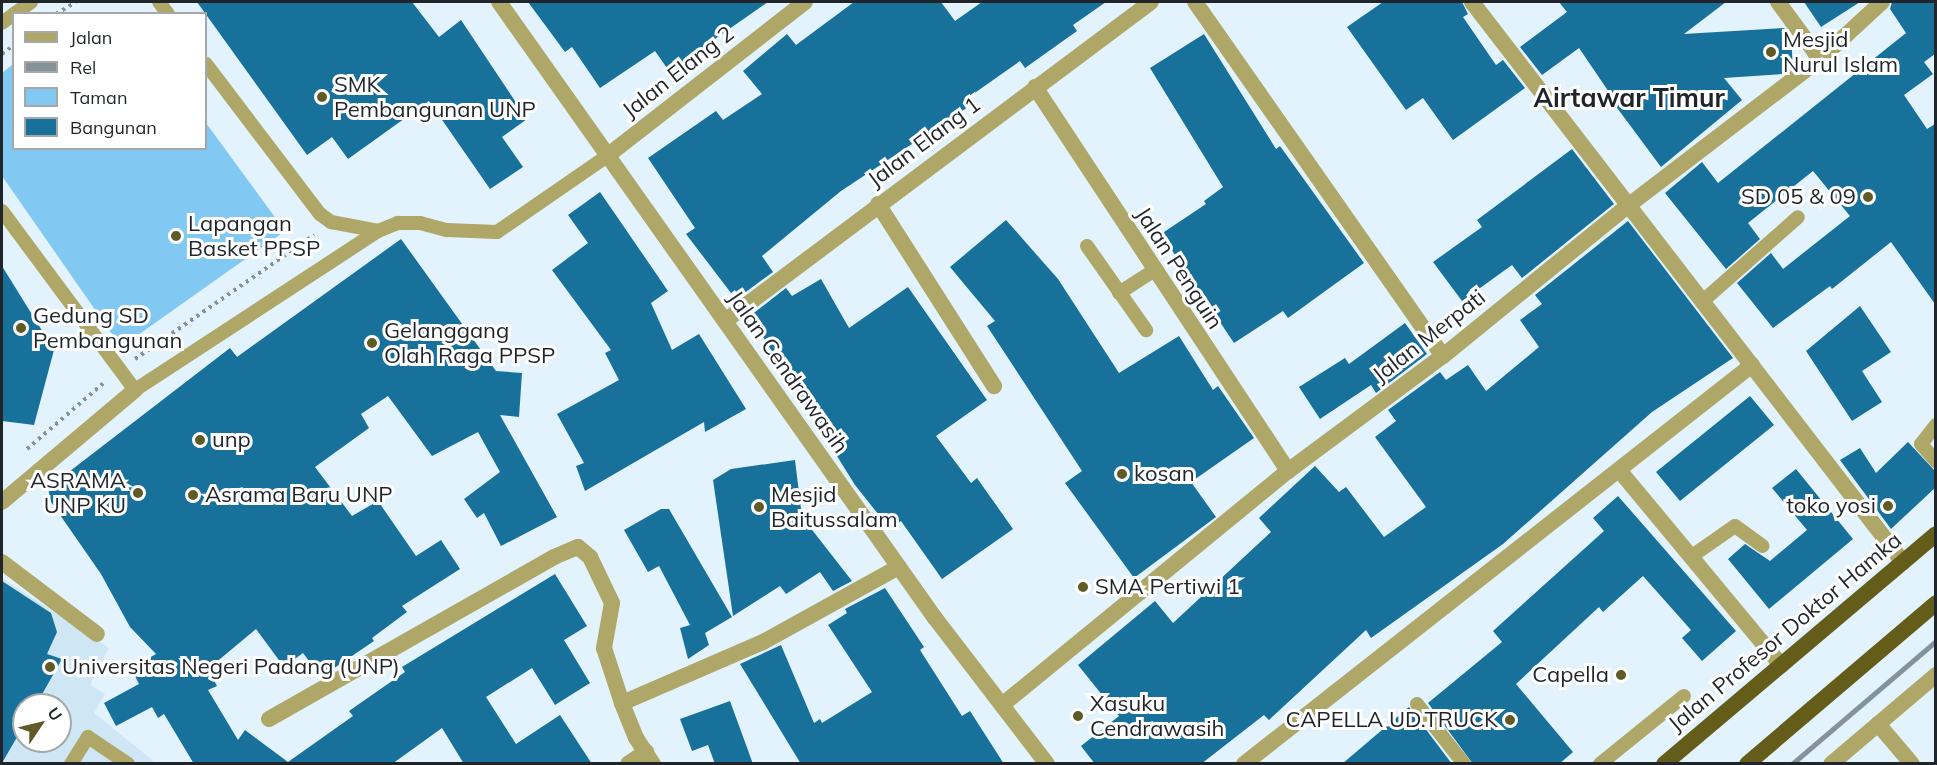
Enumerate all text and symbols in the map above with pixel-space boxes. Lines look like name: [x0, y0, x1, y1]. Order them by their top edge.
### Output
legend: [12, 12, 207, 150]
street label: Jalan Elang 2: [617, 20, 739, 124]
text: Jalan: [70, 26, 112, 49]
place label: Mesjid Nurul Islam: [1783, 26, 1898, 78]
marker: Mesjid Nurul Islam: [1764, 45, 1778, 59]
text: Rel: [70, 56, 96, 79]
place label: SMK Pembangunan UNP: [334, 71, 536, 122]
district label: Airtawar Timur: [1533, 82, 1725, 114]
text: Taman: [70, 86, 127, 109]
marker: SMK Pembangunan UNP: [315, 90, 329, 104]
street label: Jalan Elang 1: [863, 91, 985, 193]
text: Bangunan: [70, 116, 157, 139]
place label: SD 05 & 09: [1741, 184, 1856, 210]
marker: SD 05 & 09: [1861, 190, 1875, 204]
street label: Jalan Penguin: [1130, 202, 1228, 334]
place label: Lapangan Basket PPSP: [188, 210, 320, 262]
marker: Lapangan Basket PPSP: [169, 229, 183, 243]
street label: Jalan Merpati: [1367, 284, 1491, 388]
street label: Jalan Cendrawasih: [722, 286, 854, 458]
place label: Gedung SD Pembangunan: [33, 302, 182, 354]
place label: Gelanggang Olah Raga PPSP: [384, 317, 555, 368]
marker: Gedung SD Pembangunan: [14, 321, 28, 335]
marker: Gelanggang Olah Raga PPSP: [365, 336, 379, 350]
place label: unp: [212, 427, 251, 453]
marker: unp: [193, 433, 207, 447]
place label: kosan: [1134, 461, 1195, 487]
place label: ASRAMA UNP KU: [30, 467, 126, 518]
marker: kosan: [1115, 467, 1129, 481]
place label: Mesjid Baitussalam: [771, 481, 898, 532]
place label: Asrama Baru UNP: [205, 482, 393, 508]
marker: ASRAMA UNP KU: [131, 486, 145, 500]
marker: Asrama Baru UNP: [186, 488, 200, 502]
place label: toko yosi: [1786, 493, 1876, 519]
marker: toko yosi: [1881, 499, 1895, 513]
marker: Mesjid Baitussalam: [752, 500, 766, 514]
street label: Jalan Profesor Doktor Hamka: [1663, 527, 1907, 737]
place label: SMA Pertiwi 1: [1095, 574, 1240, 600]
marker: SMA Pertiwi 1: [1076, 580, 1090, 594]
place label: Universitas Negeri Padang (UNP): [62, 654, 400, 680]
marker: Universitas Negeri Padang (UNP): [43, 660, 57, 674]
place label: Capella: [1532, 662, 1609, 688]
marker: Capella: [1614, 668, 1628, 682]
place label: Xasuku Cendrawasih: [1090, 690, 1224, 742]
north arrow: [12, 693, 72, 753]
text: U: [44, 703, 67, 724]
place label: CAPELLA UD.TRUCK: [1286, 707, 1498, 733]
marker: Xasuku Cendrawasih: [1071, 709, 1085, 723]
marker: CAPELLA UD.TRUCK: [1503, 713, 1517, 727]

